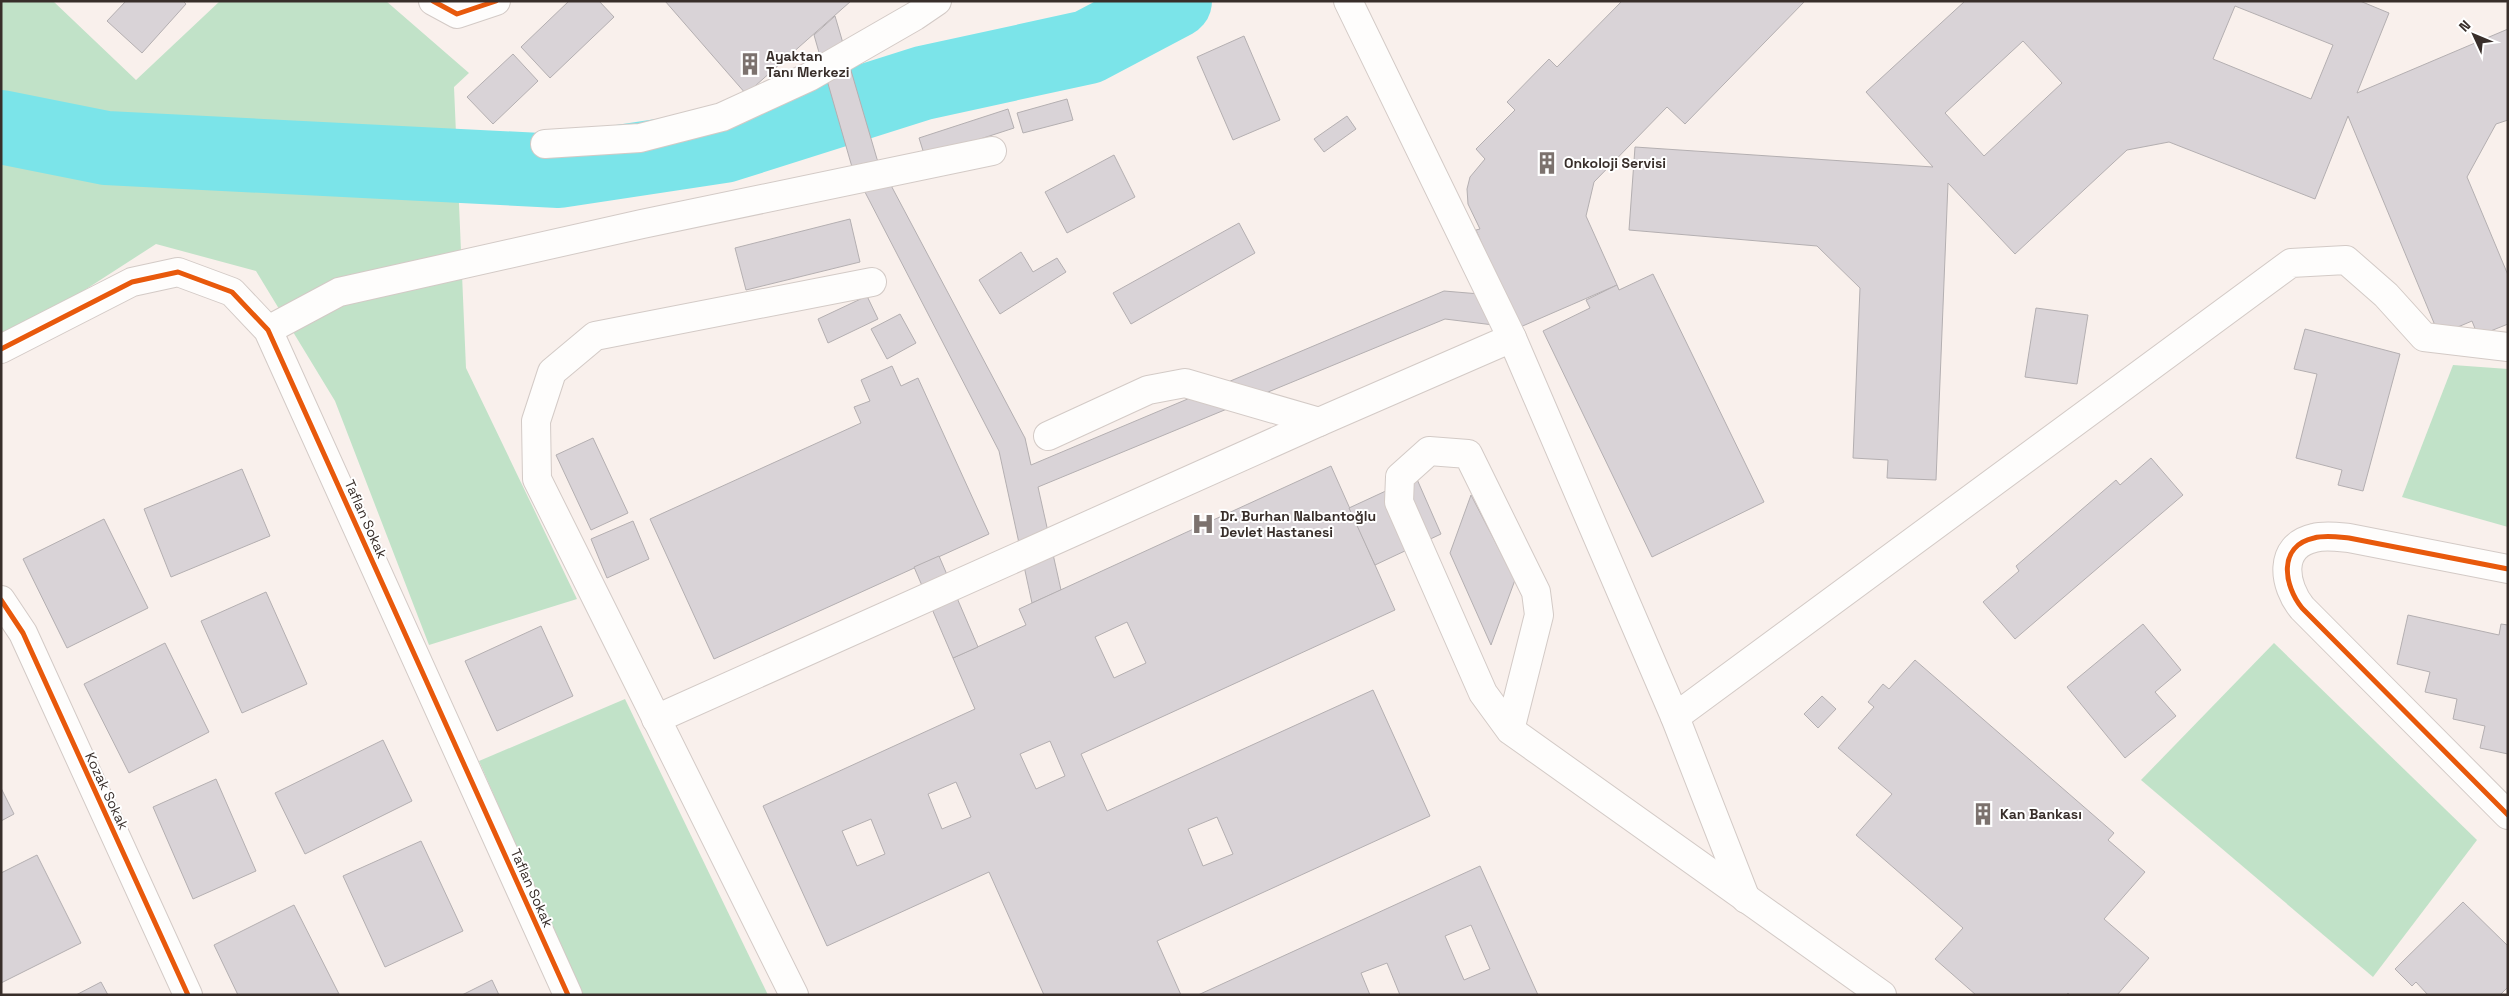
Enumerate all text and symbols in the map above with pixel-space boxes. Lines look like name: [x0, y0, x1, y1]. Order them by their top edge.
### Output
north arrow: [2449, 10, 2499, 60]
text: N: [2455, 16, 2474, 36]
place label: Ayaktan Tanı Merkezi: [766, 47, 849, 81]
building icon: Ayaktan Tanı Merkezi: [737, 51, 763, 77]
building icon: Onkoloji Servisi: [1534, 150, 1560, 176]
place label: Onkoloji Servisi: [1564, 154, 1666, 172]
street label: Taflan Sokak: [341, 477, 392, 562]
place label: Dr. Burhan Nalbantoğlu Devlet Hastanesi: [1220, 507, 1376, 541]
hospital icon: Dr. Burhan Nalbantoğlu Devlet Hastanesi: [1190, 511, 1216, 537]
street label: Kozak Sokak: [81, 749, 133, 833]
building icon: Kan Bankası: [1970, 801, 1996, 827]
place label: Kan Bankası: [2000, 805, 2082, 823]
street label: Taflan Sokak: [507, 846, 558, 931]

